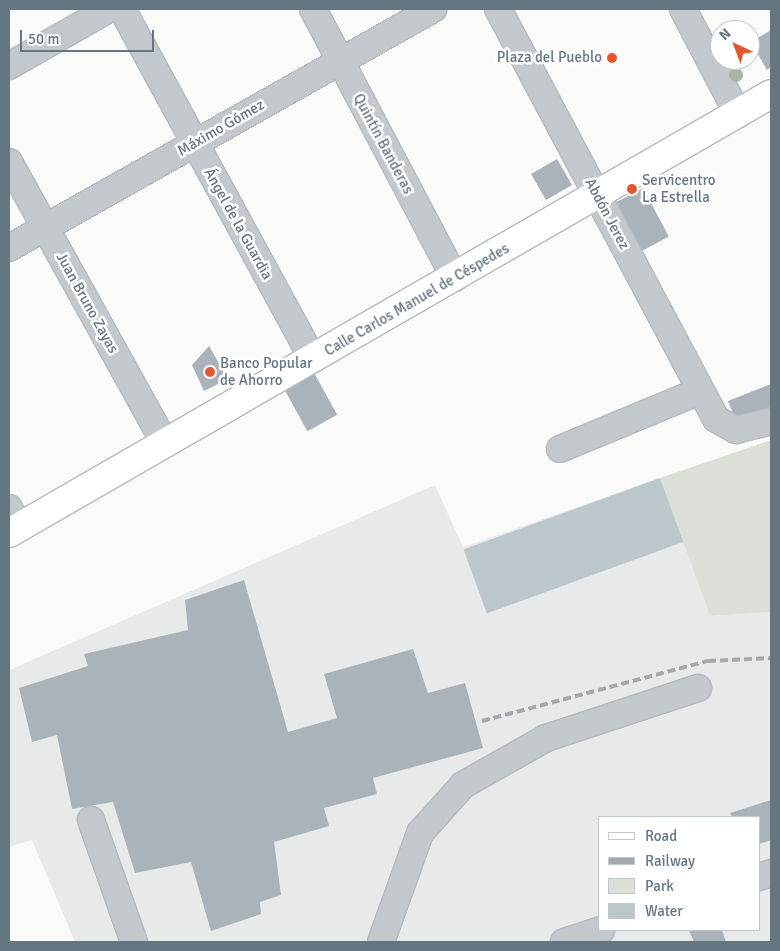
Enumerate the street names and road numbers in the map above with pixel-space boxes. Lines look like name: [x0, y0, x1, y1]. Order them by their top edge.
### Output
street label: Quintín Banderas: [349, 91, 417, 197]
street label: Máximo Gómez: [174, 96, 268, 160]
street label: Ángel de la Guardia: [200, 165, 276, 283]
street label: Abdón Jerez: [581, 175, 633, 253]
street label: Calle Carlos Manuel de Céspedes: [321, 240, 513, 360]
street label: Juan Bruno Zayas: [52, 249, 122, 357]

